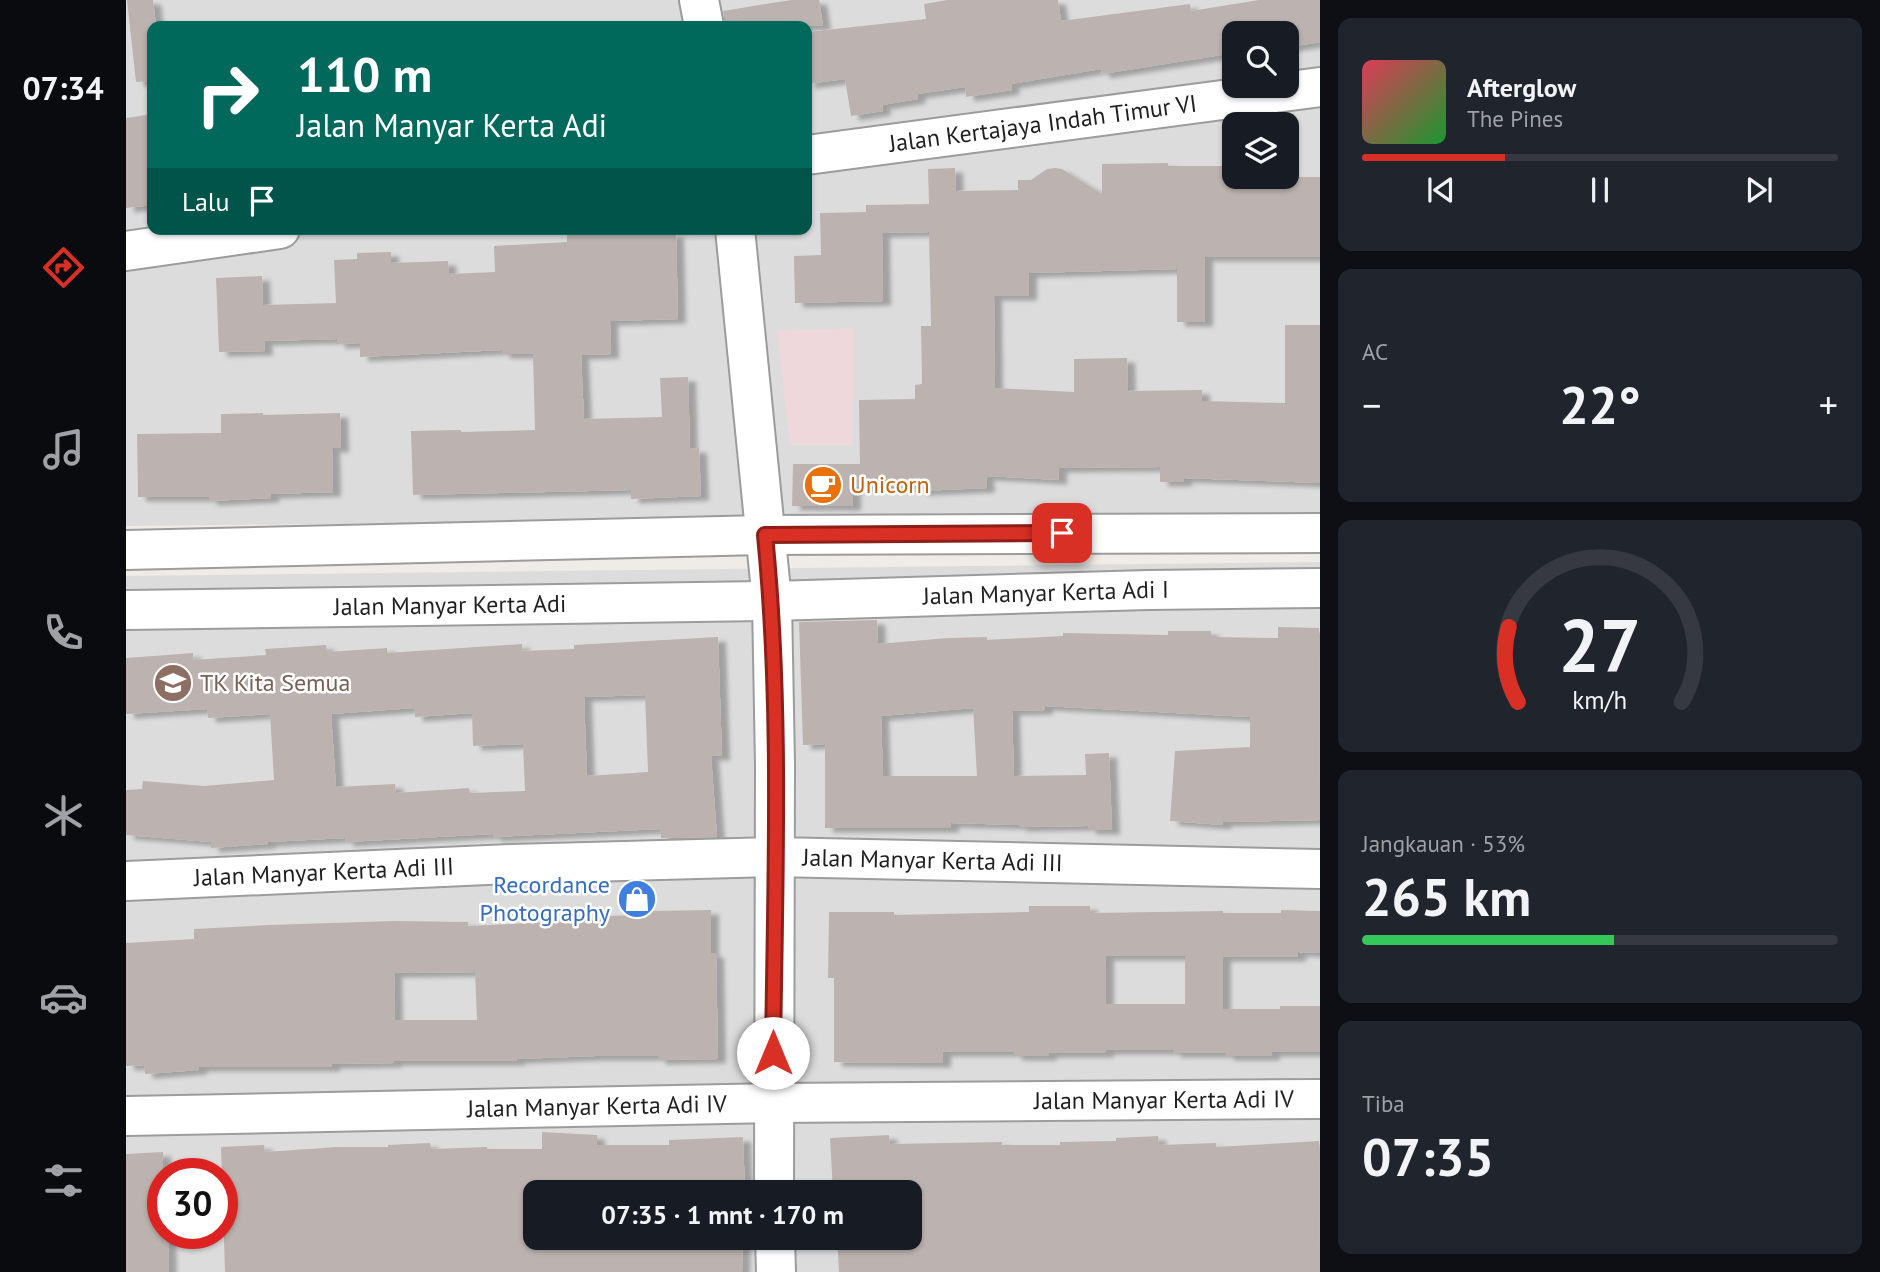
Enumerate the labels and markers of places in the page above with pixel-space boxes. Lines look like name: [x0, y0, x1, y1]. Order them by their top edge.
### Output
cafe icon: Unicorn: [802, 464, 844, 506]
place label: Unicorn: [850, 469, 930, 500]
pin: [1032, 503, 1092, 563]
school or university icon: TK Kita Semua: [152, 662, 194, 704]
place label: TK Kita Semua: [200, 667, 350, 698]
place label: Recordance Photography: [480, 869, 610, 928]
shop icon: Recordance Photography: [616, 878, 658, 920]

